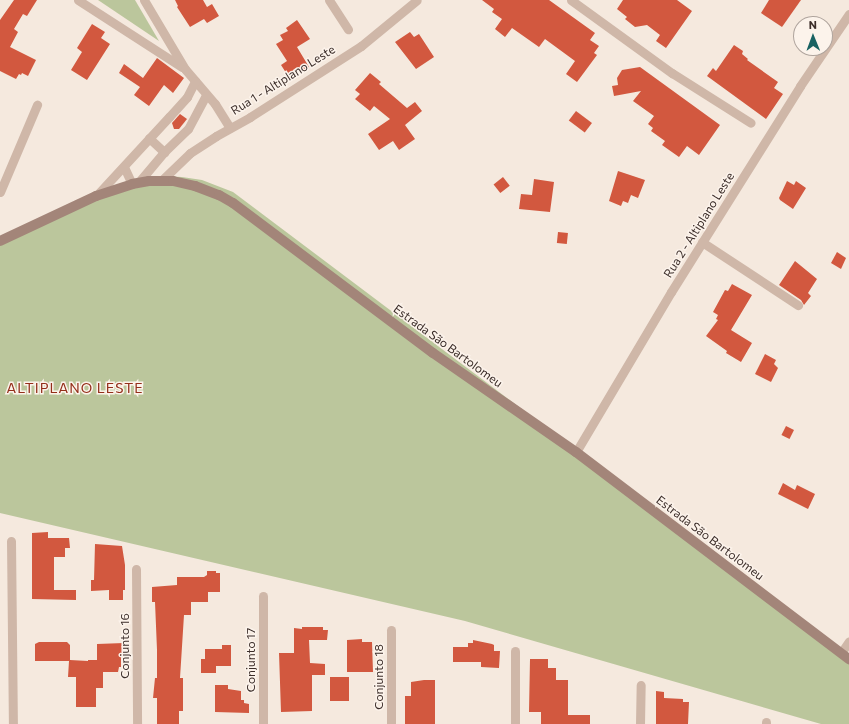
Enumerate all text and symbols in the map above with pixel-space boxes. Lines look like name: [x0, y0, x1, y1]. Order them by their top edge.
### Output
north arrow: [793, 16, 833, 56]
text: N: [809, 18, 817, 31]
street label: Rua 1 - Altiplano Leste: [228, 42, 338, 118]
street label: Rua 2 - Altiplano Leste: [661, 170, 737, 280]
street label: Estrada São Bartolomeu: [391, 302, 505, 390]
district label: ALTIPLANO LESTE: [7, 380, 143, 396]
street label: Estrada São Bartolomeu: [653, 493, 767, 583]
street label: Conjunto 16: [118, 613, 132, 679]
street label: Conjunto 17: [244, 628, 258, 692]
street label: Conjunto 18: [372, 644, 386, 710]

